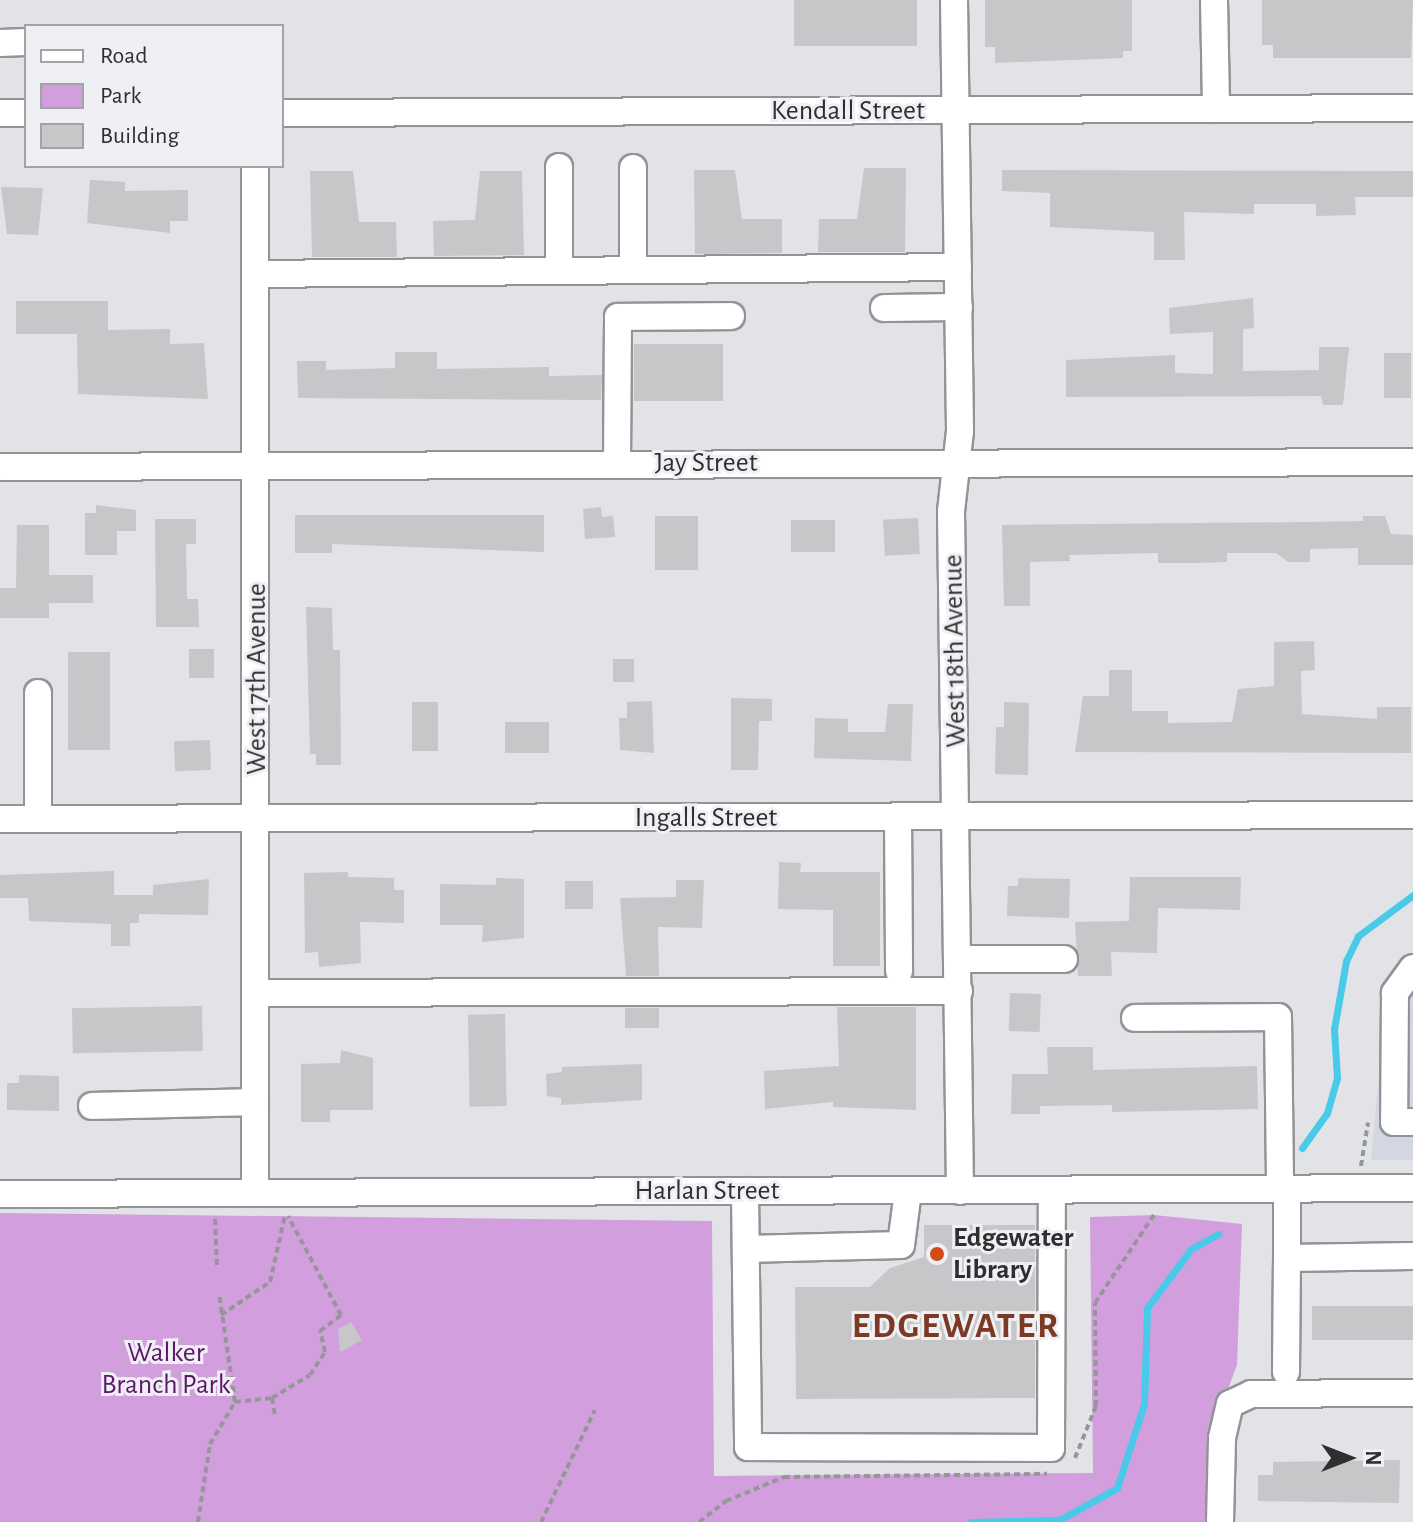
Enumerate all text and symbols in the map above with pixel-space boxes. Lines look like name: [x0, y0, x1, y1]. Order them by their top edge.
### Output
legend: [24, 24, 284, 168]
text: Road: [100, 44, 148, 68]
text: Park: [100, 84, 141, 108]
street label: Kendall Street: [771, 94, 925, 128]
text: Building: [100, 124, 179, 148]
street label: Jay Street: [654, 446, 758, 480]
street label: West 18th Avenue: [937, 554, 973, 748]
street label: West 17th Avenue: [240, 583, 274, 775]
street label: Ingalls Street: [635, 801, 777, 835]
street label: Harlan Street: [635, 1174, 779, 1208]
place label: Edgewater Library: [953, 1221, 1073, 1287]
marker: Edgewater Library: [928, 1245, 946, 1263]
district label: EDGEWATER: [852, 1305, 1060, 1349]
park label: Walker Branch Park: [102, 1336, 230, 1402]
north arrow: [1309, 1418, 1389, 1498]
text: N: [1362, 1450, 1384, 1466]

